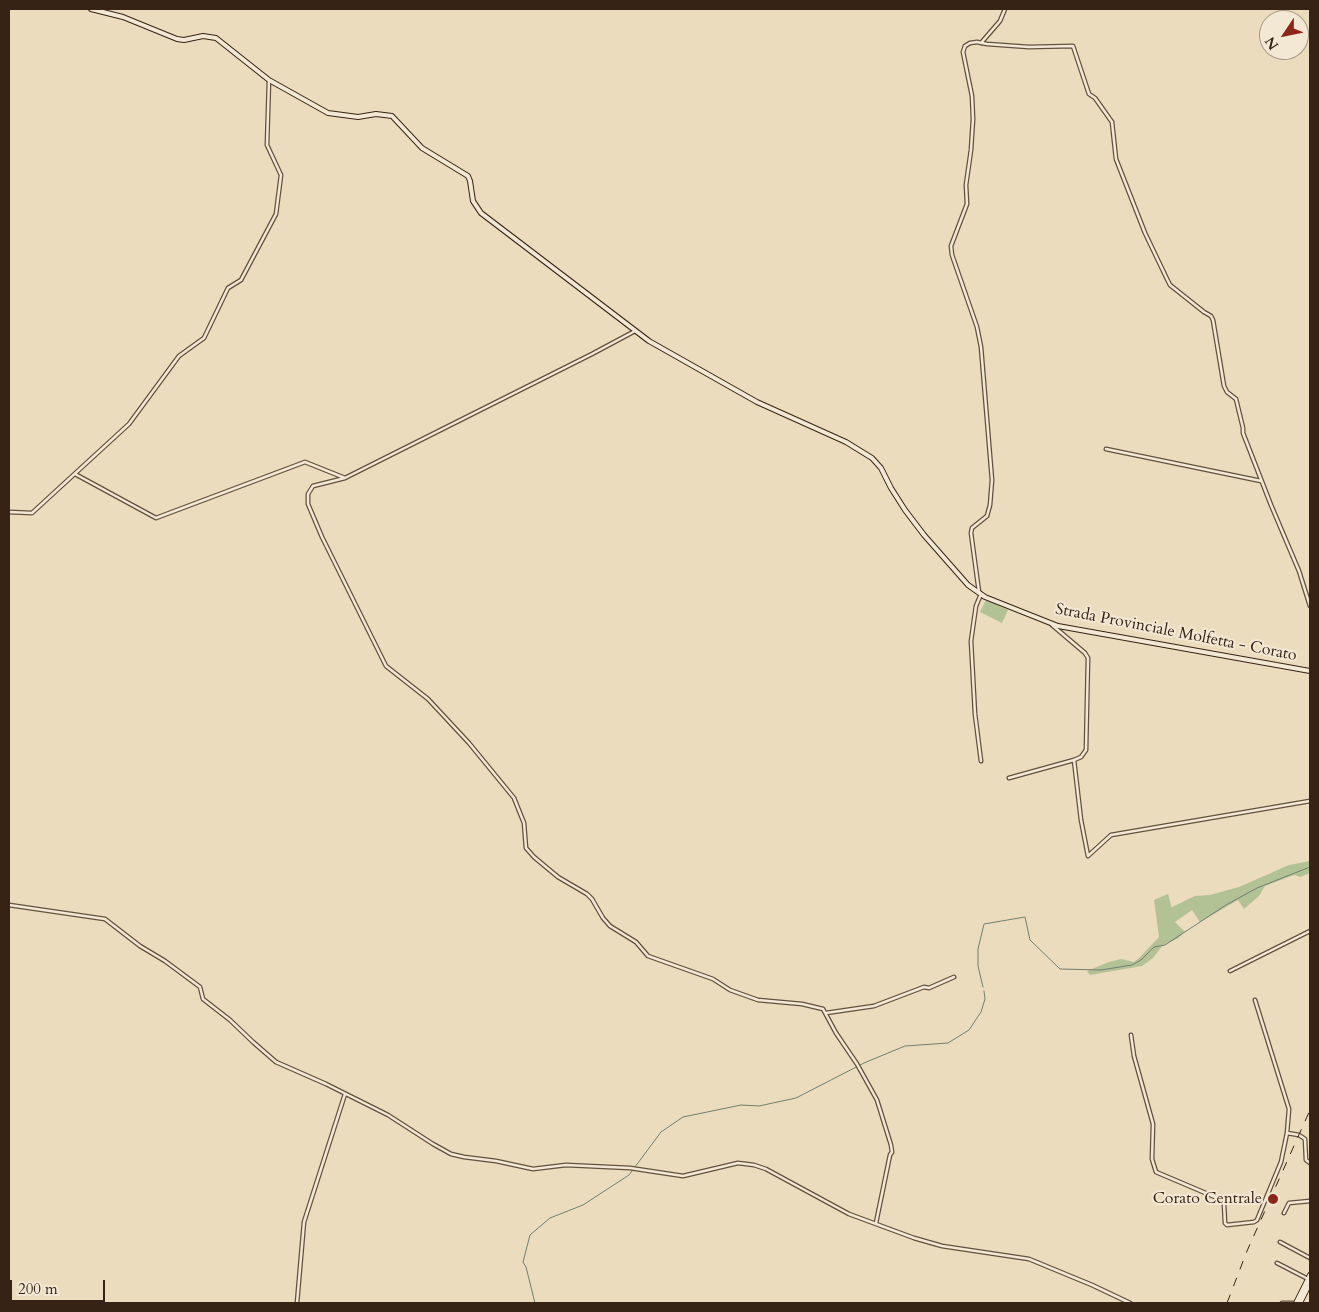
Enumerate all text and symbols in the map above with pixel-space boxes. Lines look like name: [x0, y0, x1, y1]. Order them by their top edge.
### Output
north arrow: [1259, 10, 1309, 60]
text: N: [1261, 33, 1283, 53]
street label: Strada Provinciale Molfetta - Corato: [1054, 600, 1298, 666]
place label: Corato Centrale: [1153, 1189, 1262, 1209]
marker: Corato Centrale: [1266, 1192, 1280, 1206]
scale bar: [12, 1270, 108, 1302]
text: 200 m: [18, 1279, 58, 1299]

